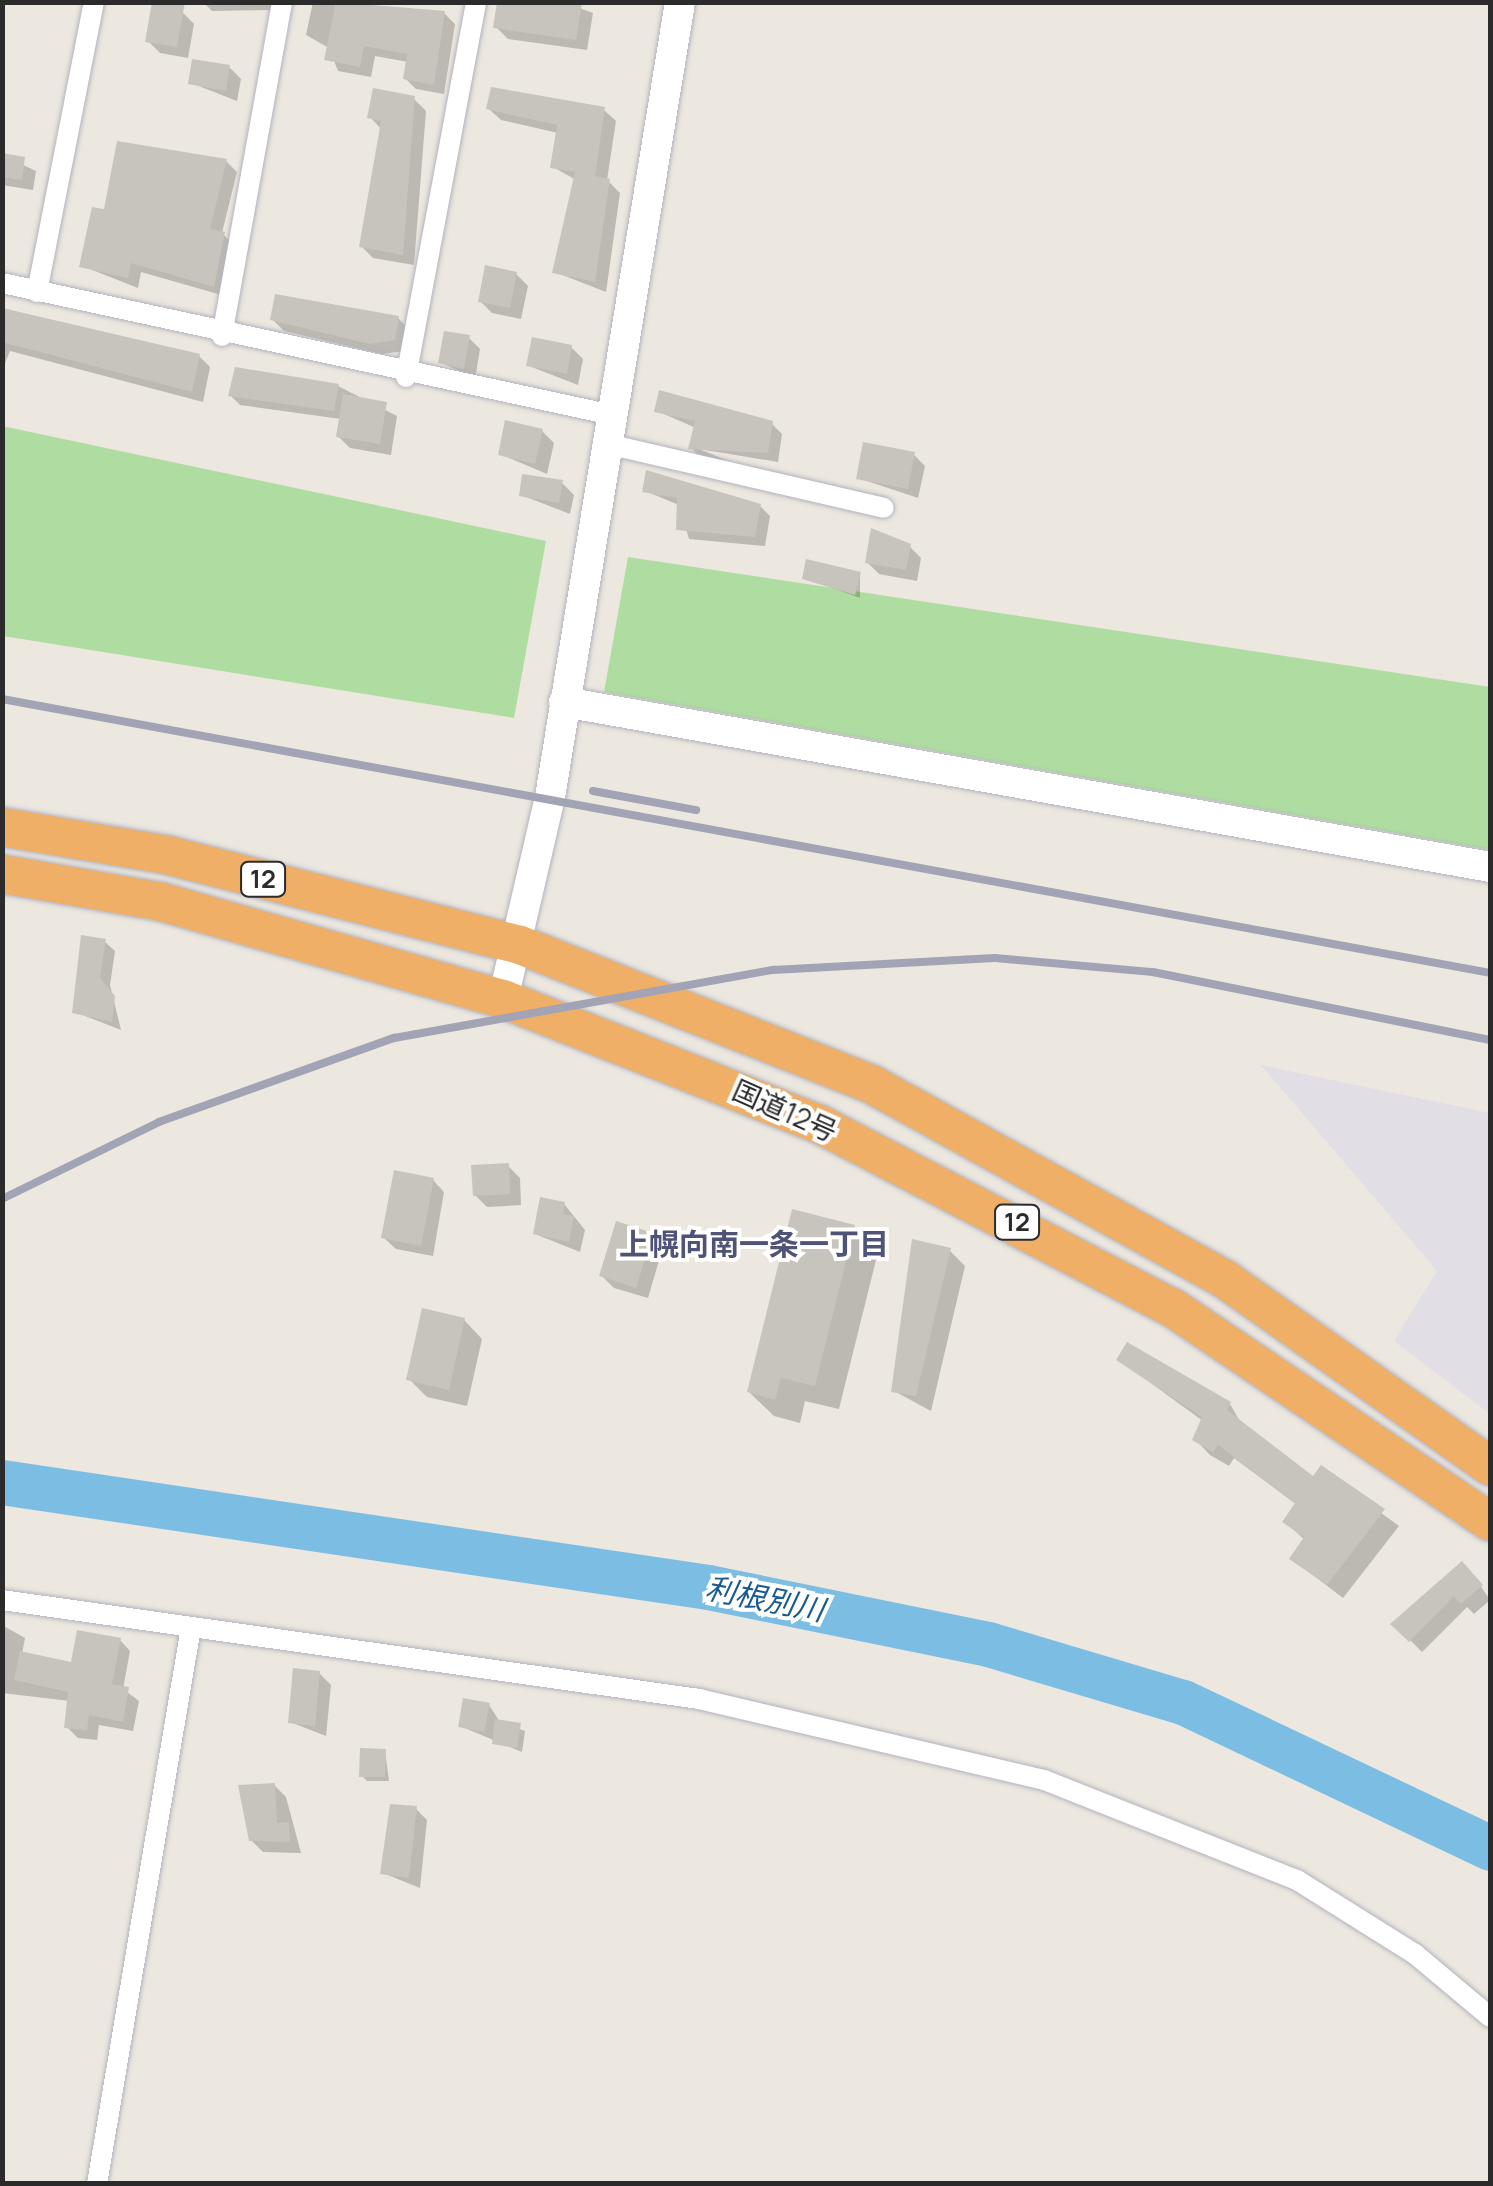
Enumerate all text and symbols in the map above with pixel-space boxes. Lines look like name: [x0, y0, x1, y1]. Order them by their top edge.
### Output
road number: 12: [238, 859, 288, 899]
street label: 国道12号: [728, 1072, 842, 1148]
road number: 12: [992, 1202, 1042, 1242]
district label: 上幌向南一条一丁目: [619, 1226, 889, 1262]
water label: 利根別川: [703, 1570, 827, 1628]

